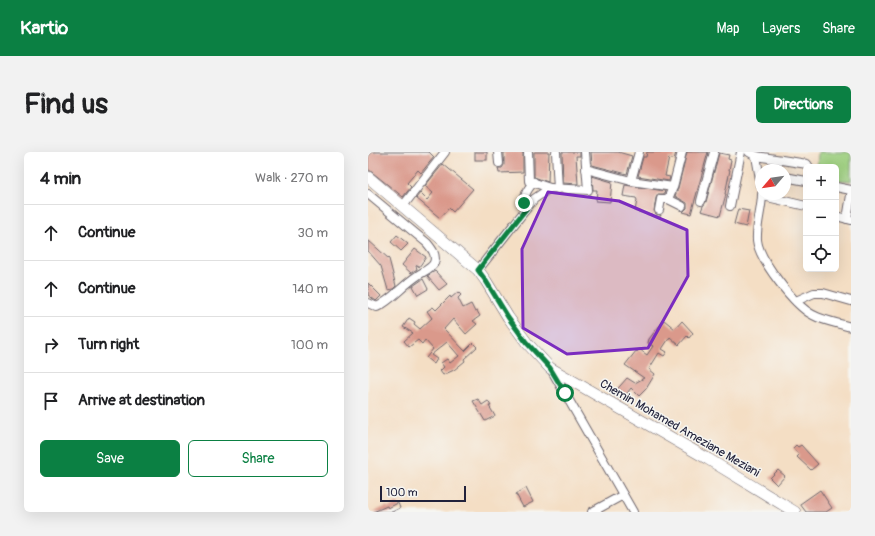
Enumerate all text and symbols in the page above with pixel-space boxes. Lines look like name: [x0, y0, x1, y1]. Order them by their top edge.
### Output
text: Kartio: [20, 16, 68, 40]
text: Map: [717, 20, 740, 37]
text: Layers: [762, 20, 800, 37]
text: Share: [822, 20, 855, 37]
button: Directions: [756, 86, 851, 123]
text: Find us: [24, 87, 108, 122]
north arrow: [755, 164, 791, 200]
map controls: [803, 164, 839, 272]
button: +: [803, 164, 839, 200]
text: 4 min: [40, 168, 81, 189]
text: Walk · 270 m: [255, 170, 328, 186]
route end: [515, 194, 533, 212]
button: −: [803, 200, 839, 236]
icon: ahead: [40, 222, 62, 244]
text: Continue: [78, 223, 136, 242]
text: 30 m: [298, 225, 328, 241]
button: locate: [803, 236, 839, 272]
icon: ahead: [40, 278, 62, 300]
text: Continue: [78, 279, 136, 298]
text: 140 m: [292, 281, 328, 297]
icon: right: [40, 334, 62, 356]
text: Turn right: [78, 335, 139, 354]
text: 100 m: [291, 337, 328, 353]
street label: Chemin Mohamed Ameziane Meziani: [597, 376, 762, 481]
route start: [556, 384, 574, 402]
icon: arrive: [40, 390, 62, 412]
text: Arrive at destination: [78, 391, 205, 410]
button: Save: [40, 440, 180, 477]
button: Share: [188, 440, 328, 477]
scale bar: [380, 484, 466, 503]
text: 100 m: [386, 486, 417, 499]

